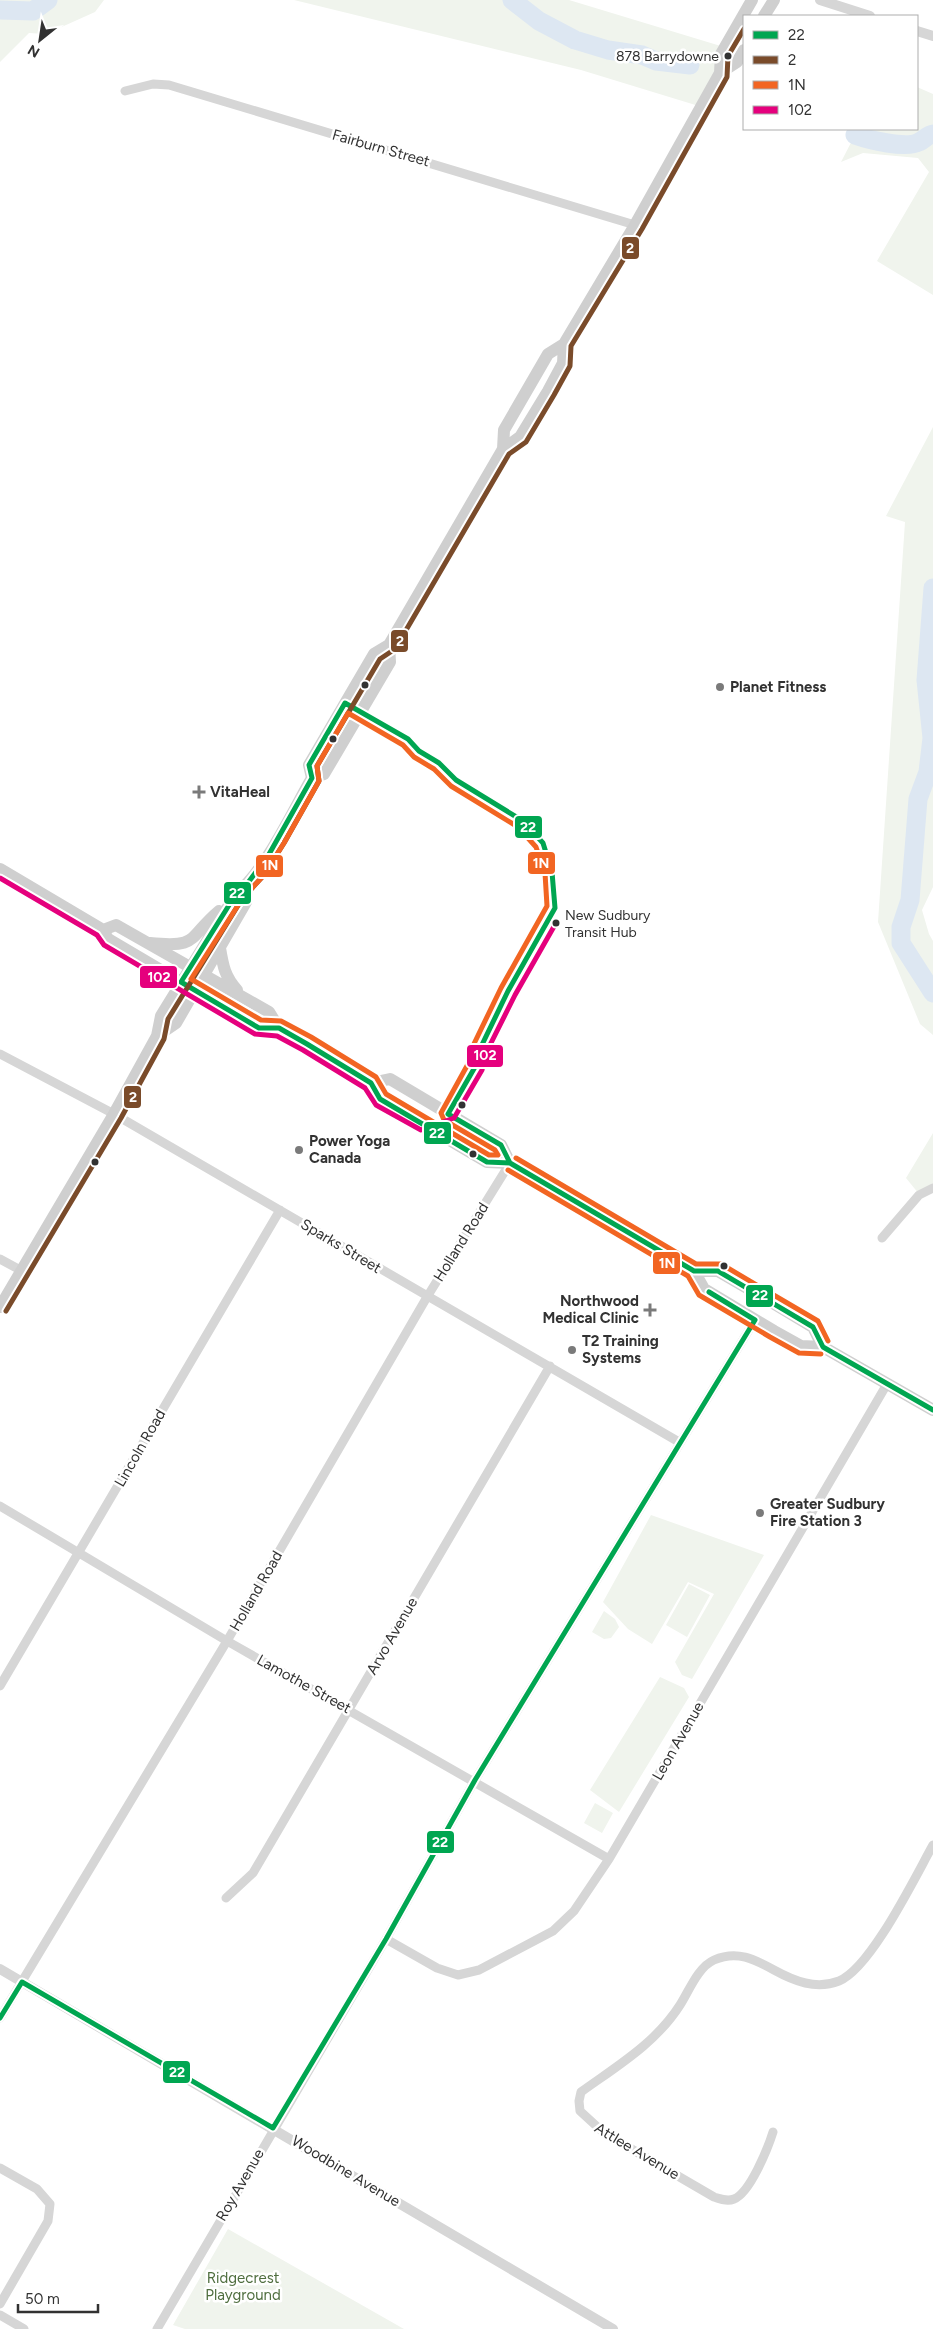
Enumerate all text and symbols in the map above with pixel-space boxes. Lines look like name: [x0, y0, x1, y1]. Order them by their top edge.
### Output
north arrow: [15, 15, 65, 65]
legend: [743, 15, 918, 130]
text: 22: [788, 26, 805, 44]
text: N: [25, 41, 43, 61]
place label: 878 Barrydowne: [616, 48, 719, 65]
marker: 878 Barrydowne: [723, 51, 733, 61]
text: 2: [788, 51, 796, 69]
text: 1N: [788, 76, 806, 94]
text: 102: [788, 101, 812, 119]
street label: Fairburn Street: [330, 125, 432, 171]
line badge: 2: [621, 236, 640, 260]
text: 2: [626, 240, 634, 257]
line badge: 2: [390, 629, 409, 653]
text: 2: [396, 633, 404, 650]
place label: Planet Fitness: [730, 678, 826, 696]
unlabelled marker: [360, 680, 370, 690]
marker: Planet Fitness: [714, 681, 726, 693]
unlabelled marker: [328, 734, 338, 744]
place label: VitaHeal: [210, 783, 270, 801]
marker: VitaHeal: [192, 785, 206, 799]
line badge: 22: [514, 815, 543, 839]
text: 22: [520, 819, 536, 836]
line badge: 1N: [527, 851, 556, 875]
line badge: 1N: [255, 854, 284, 878]
text: 1N: [533, 855, 549, 872]
text: 1N: [262, 857, 278, 874]
line badge: 22: [223, 881, 252, 905]
text: 22: [229, 885, 245, 902]
place label: New Sudbury Transit Hub: [565, 907, 651, 941]
marker: New Sudbury Transit Hub: [551, 918, 561, 928]
line badge: 102: [139, 965, 178, 989]
text: 102: [147, 969, 171, 986]
line badge: 102: [466, 1044, 504, 1068]
text: 102: [473, 1047, 497, 1064]
line badge: 2: [123, 1085, 142, 1109]
text: 2: [129, 1089, 137, 1106]
unlabelled marker: [457, 1100, 467, 1110]
line badge: 22: [423, 1121, 452, 1145]
text: 22: [429, 1125, 445, 1142]
place label: Power Yoga Canada: [309, 1132, 390, 1167]
marker: Power Yoga Canada: [293, 1144, 305, 1156]
unlabelled marker: [468, 1149, 478, 1159]
unlabelled marker: [90, 1157, 100, 1167]
street label: Holland Road: [430, 1199, 492, 1285]
street label: Sparks Street: [297, 1215, 385, 1277]
line badge: 1N: [652, 1251, 681, 1275]
text: 1N: [659, 1255, 675, 1272]
unlabelled marker: [719, 1261, 729, 1271]
line badge: 22: [745, 1284, 774, 1308]
text: 22: [752, 1287, 768, 1304]
place label: Northwood Medical Clinic: [542, 1292, 639, 1327]
marker: Northwood Medical Clinic: [643, 1303, 657, 1317]
place label: T2 Training Systems: [582, 1332, 659, 1367]
marker: T2 Training Systems: [566, 1344, 578, 1356]
street label: Lincoln Road: [111, 1406, 169, 1490]
place label: Greater Sudbury Fire Station 3: [770, 1495, 885, 1530]
marker: Greater Sudbury Fire Station 3: [754, 1507, 766, 1519]
street label: Holland Road: [226, 1548, 286, 1634]
street label: Arvo Avenue: [363, 1594, 421, 1678]
street label: Lamothe Street: [254, 1651, 355, 1717]
street label: Leon Avenue: [648, 1699, 708, 1783]
line badge: 22: [426, 1830, 455, 1854]
text: 22: [432, 1834, 448, 1851]
line badge: 22: [162, 2060, 191, 2084]
text: 22: [169, 2064, 185, 2081]
street label: Attlee Avenue: [591, 2119, 683, 2183]
street label: Woodbine Avenue: [289, 2132, 403, 2210]
street label: Roy Avenue: [212, 2146, 268, 2224]
park label: Ridgecrest Playground: [205, 2269, 281, 2304]
scale bar: [18, 2282, 98, 2314]
text: 50 m: [25, 2290, 60, 2308]

